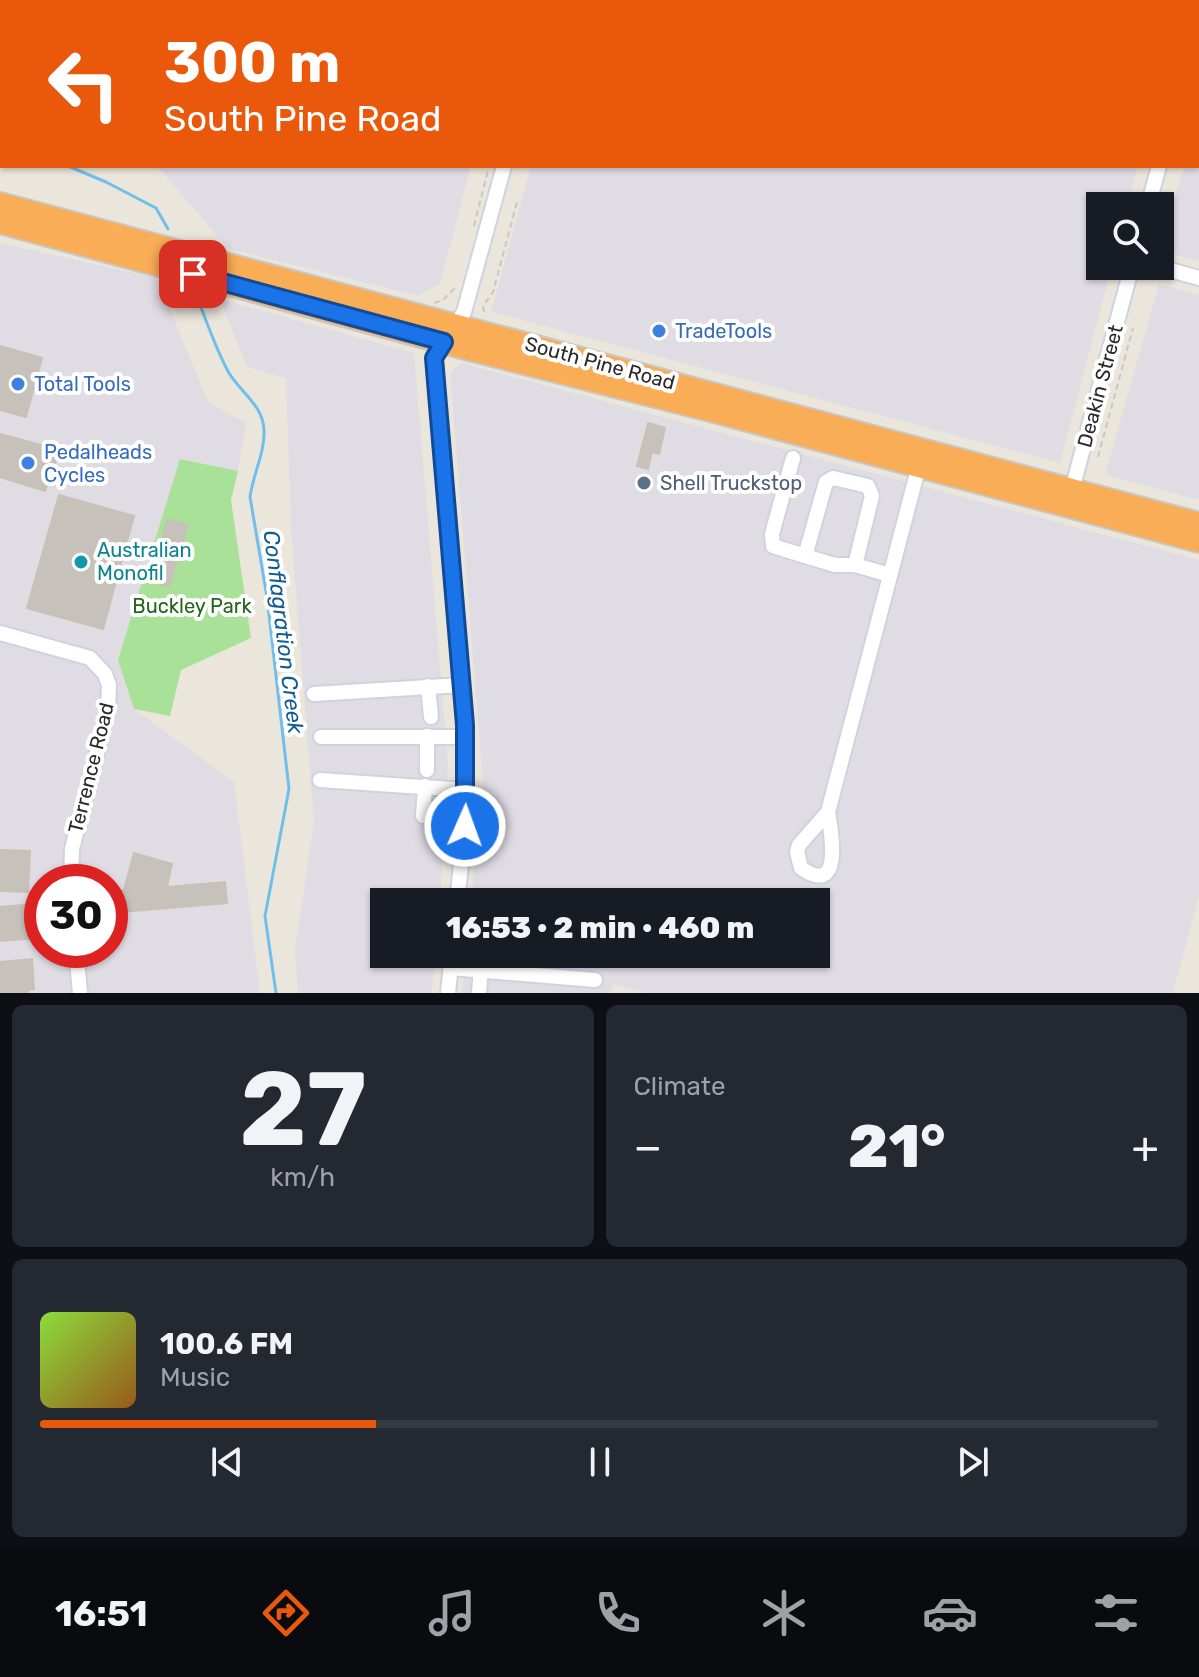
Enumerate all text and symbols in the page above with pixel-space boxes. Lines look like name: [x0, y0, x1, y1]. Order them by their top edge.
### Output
text: 300 m: [164, 30, 340, 96]
icon: left: [32, 32, 136, 136]
text: South Pine Road: [164, 97, 441, 140]
map controls: [1086, 192, 1174, 280]
button: search: [1086, 192, 1174, 280]
pin: [159, 240, 227, 308]
icon: arrive: [171, 252, 215, 296]
place label: TradeTools: [675, 319, 772, 343]
marker: TradeTools: [650, 322, 668, 340]
street label: Deakin Street: [1072, 322, 1128, 450]
street label: South Pine Road: [522, 331, 678, 395]
place label: Total Tools: [34, 372, 131, 396]
marker: Total Tools: [9, 375, 27, 393]
place label: Pedalheads Cycles: [44, 440, 152, 487]
marker: Pedalheads Cycles: [19, 454, 37, 472]
place label: Shell Truckstop: [660, 471, 802, 495]
marker: Shell Truckstop: [635, 474, 653, 492]
water label: Conflagration Creek: [258, 529, 309, 736]
place label: Australian Monofil: [97, 538, 192, 585]
marker: Australian Monofil: [72, 553, 90, 571]
park label: Buckley Park: [132, 594, 252, 618]
street label: Terrence Road: [63, 700, 119, 836]
position arrow: [423, 784, 507, 868]
speed limit sign: 30: [24, 864, 128, 968]
text: 16:53 · 2 min · 460 m: [446, 910, 754, 946]
text: 27: [239, 1048, 366, 1171]
text: Climate: [634, 1071, 726, 1102]
text: 21°: [848, 1111, 946, 1182]
text: −: [634, 1121, 662, 1173]
text: +: [1132, 1121, 1159, 1173]
text: km/h: [270, 1162, 335, 1193]
text: 100.6 FM: [160, 1326, 293, 1362]
text: Music: [160, 1362, 230, 1393]
icon: previous: [205, 1440, 249, 1484]
icon: pause: [578, 1440, 622, 1484]
icon: next: [951, 1440, 995, 1484]
icon: directions: [258, 1585, 314, 1641]
icon: music: [424, 1585, 480, 1641]
icon: phone: [590, 1585, 646, 1641]
icon: climate: [756, 1585, 812, 1641]
icon: car: [922, 1585, 978, 1641]
icon: filters: [1088, 1585, 1144, 1641]
text: 16:51: [55, 1592, 148, 1635]

